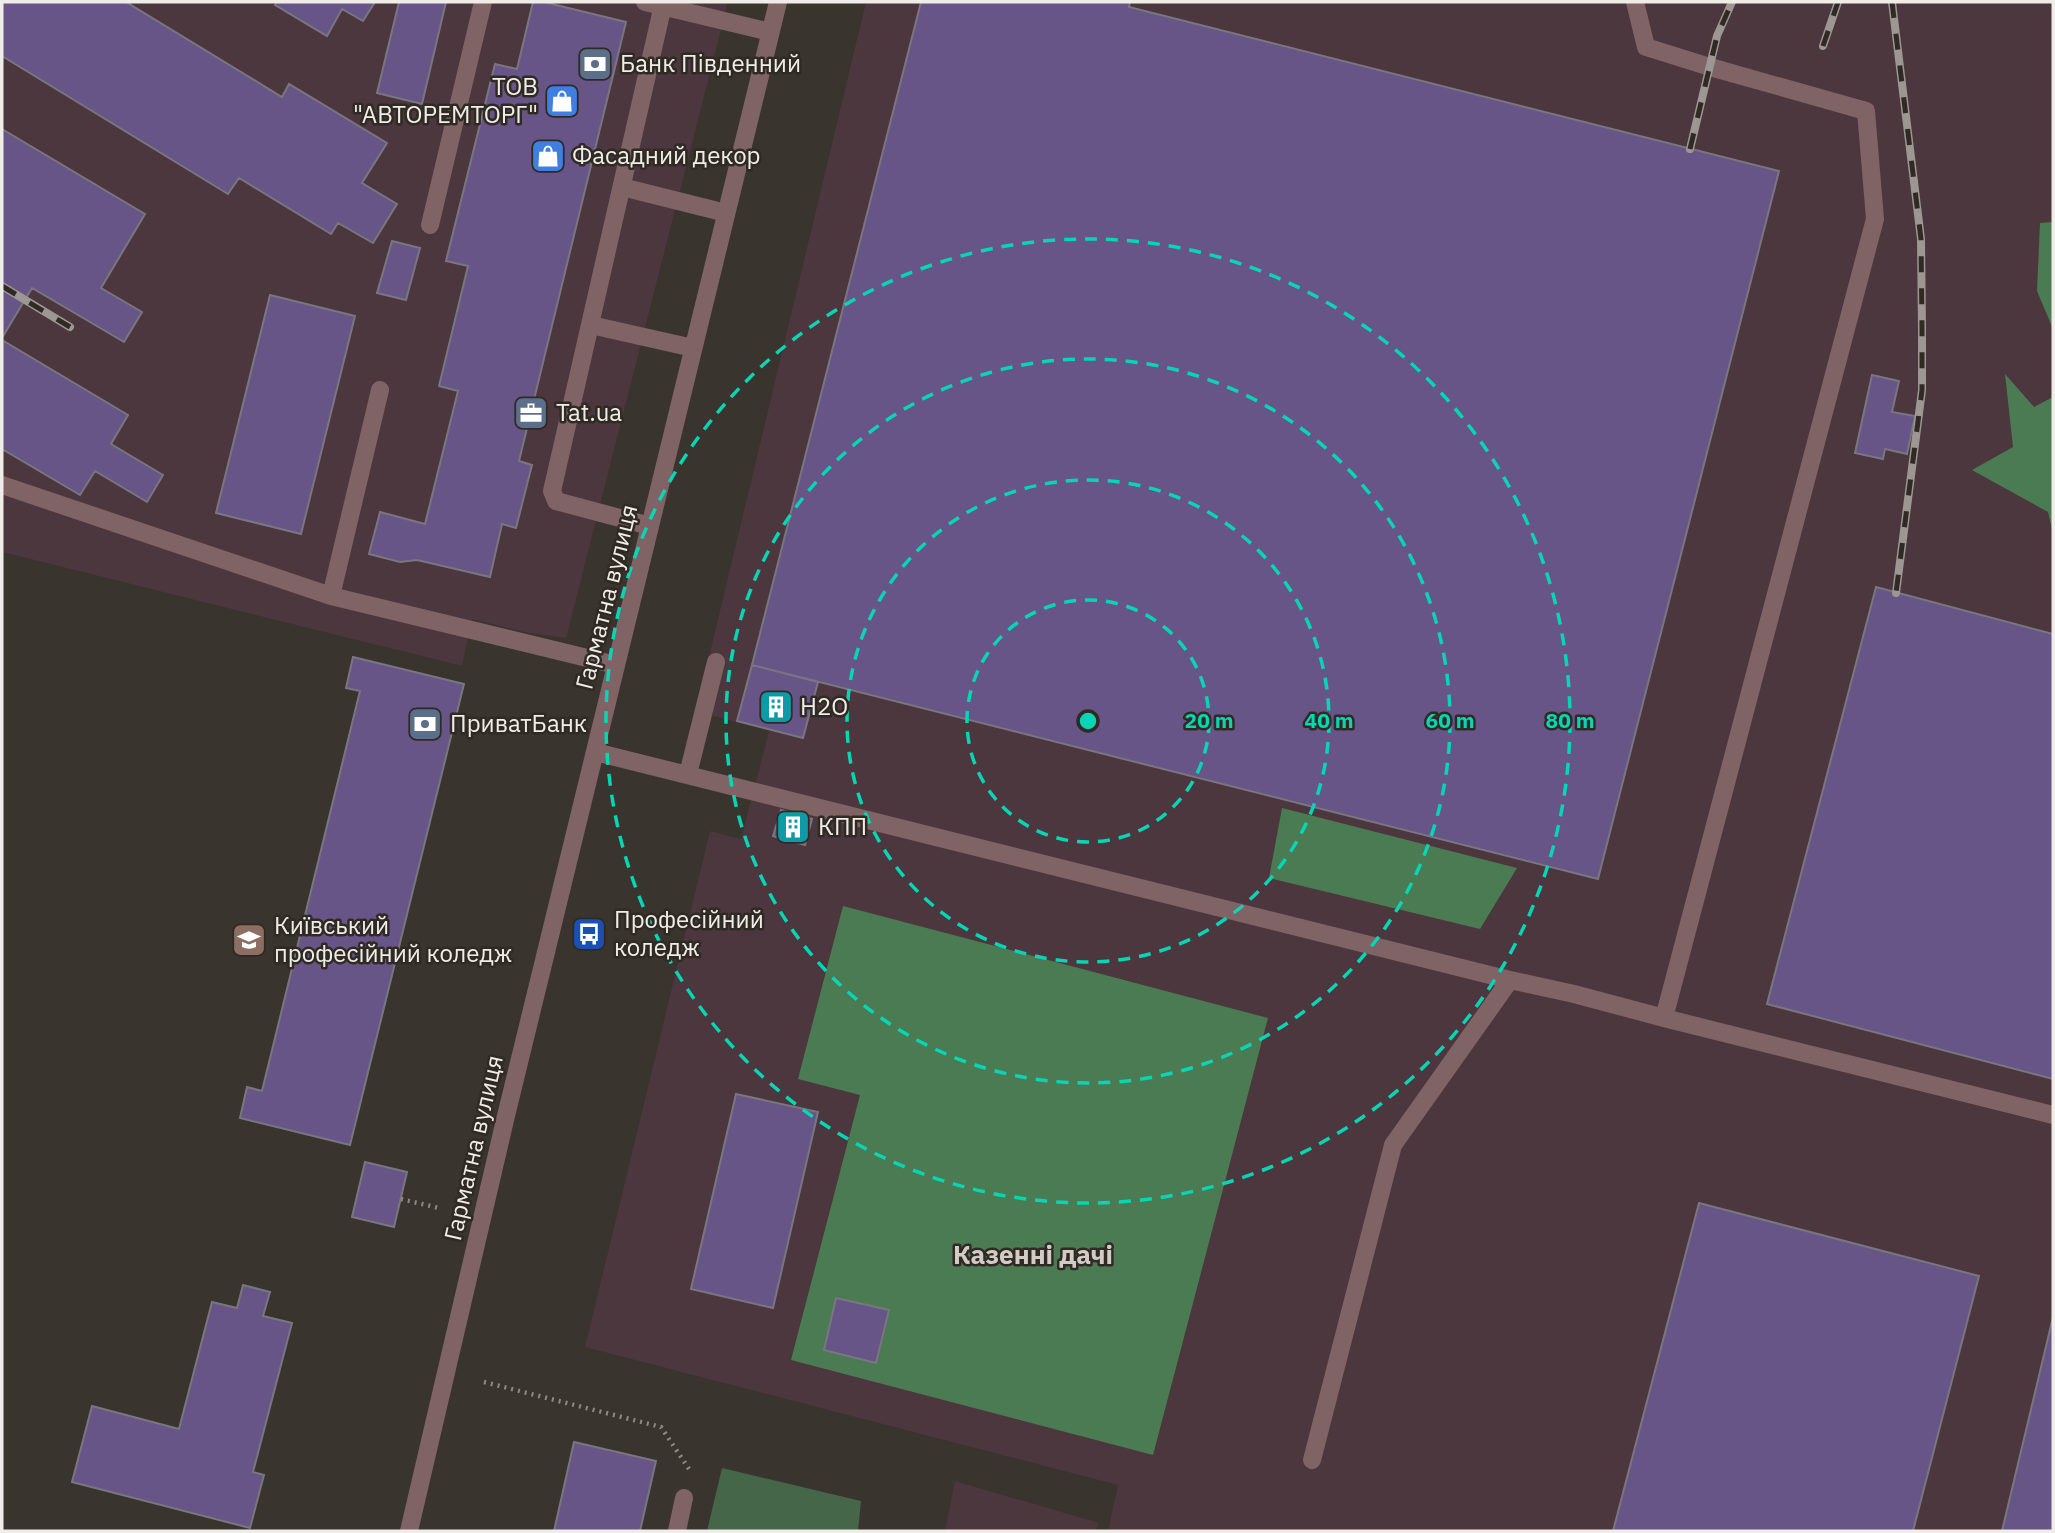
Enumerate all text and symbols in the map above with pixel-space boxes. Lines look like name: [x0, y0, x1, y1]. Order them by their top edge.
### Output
bank icon: Банк Південний: [576, 45, 614, 83]
place label: Банк Південний: [620, 47, 801, 79]
place label: ТОВ "АВТОРЕМТОРГ": [353, 70, 538, 130]
shop icon: ТОВ "АВТОРЕМТОРГ": [543, 82, 581, 120]
shop icon: Фасадний декор: [529, 137, 567, 175]
place label: Фасадний декор: [572, 139, 761, 171]
office icon: Tat.ua: [512, 394, 550, 432]
place label: Tat.ua: [556, 396, 622, 428]
street label: Гарматна вулиця: [568, 501, 644, 692]
building icon: H2O: [757, 688, 795, 726]
place label: H2O: [800, 690, 848, 722]
bank icon: ПриватБанк: [406, 705, 444, 743]
text: 20 m: [1185, 706, 1233, 734]
text: 40 m: [1305, 706, 1353, 734]
text: 60 m: [1426, 706, 1474, 734]
text: 80 m: [1546, 706, 1594, 734]
place label: ПриватБанк: [450, 707, 587, 739]
centre of rings: [1076, 709, 1100, 733]
building icon: КПП: [774, 808, 812, 846]
place label: КПП: [818, 810, 867, 842]
place label: Професійний коледж: [614, 903, 764, 963]
place label: Київський професійний коледж: [274, 909, 512, 969]
bus stop icon: Професійний коледж: [570, 915, 608, 953]
school or university icon: Київський професійний коледж: [230, 921, 268, 959]
street label: Гарматна вулиця: [436, 1052, 510, 1244]
district label: Казенні дачі: [953, 1237, 1113, 1271]

